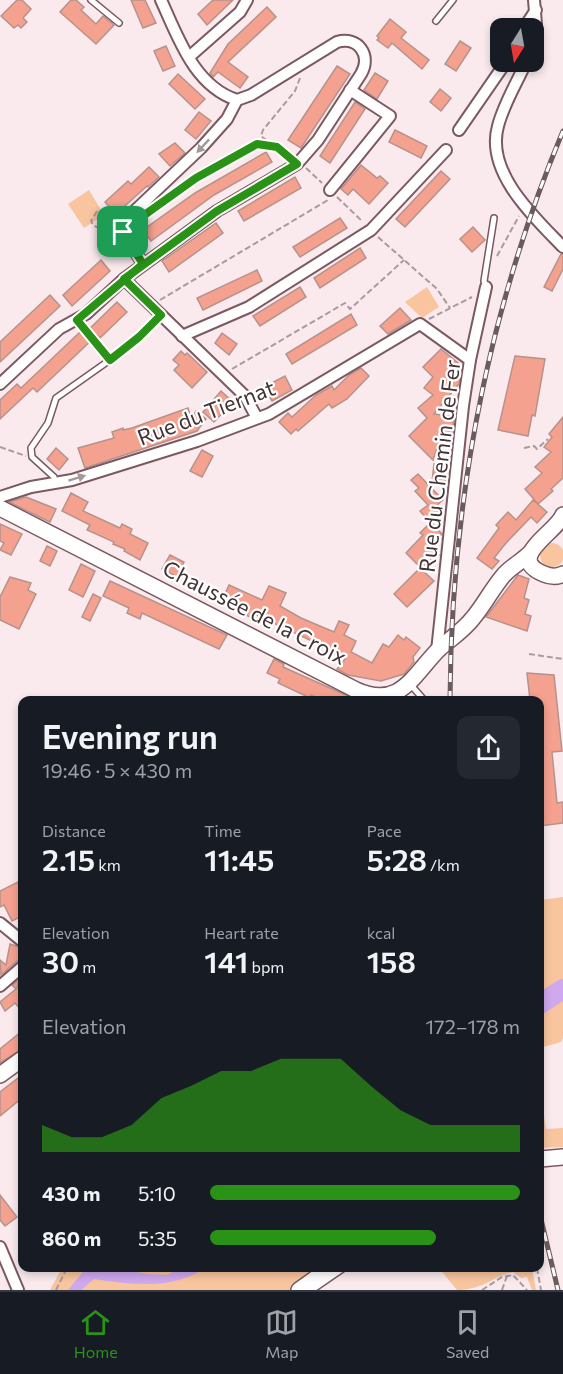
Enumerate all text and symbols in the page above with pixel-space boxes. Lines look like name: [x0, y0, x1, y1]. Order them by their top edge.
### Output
north arrow: [490, 18, 544, 72]
map controls: [490, 18, 544, 72]
one-way arrow: [196, 139, 210, 154]
pin: [97, 206, 148, 257]
icon: arrive: [106, 215, 139, 248]
street label: Rue du Chemin de Fer: [413, 358, 465, 574]
street label: Rue du Tiernat: [133, 373, 279, 451]
one-way arrow: [68, 473, 86, 482]
street label: Chaussée de la Croix: [159, 554, 352, 670]
text: Evening run: [42, 715, 218, 756]
button: share: [457, 716, 520, 779]
text: 19:46 · 5 × 430 m: [42, 758, 192, 782]
text: Distance: [42, 821, 106, 840]
text: Time: [204, 821, 241, 840]
text: Pace: [367, 821, 401, 840]
text: 2.15: [42, 840, 95, 877]
text: 11:45: [204, 840, 274, 877]
text: 5:28: [367, 840, 427, 877]
text: km: [95, 855, 121, 874]
text: /km: [427, 855, 460, 874]
text: Elevation: [42, 923, 110, 942]
text: Heart rate: [204, 923, 279, 942]
text: kcal: [367, 923, 395, 942]
text: 30: [42, 942, 79, 979]
text: 141: [204, 942, 248, 979]
text: 158: [367, 942, 416, 979]
text: m: [79, 957, 96, 976]
text: bpm: [248, 957, 284, 976]
text: Elevation: [42, 1014, 127, 1038]
text: 172–178 m: [426, 1014, 520, 1038]
text: 430 m: [42, 1181, 100, 1205]
text: 5:10: [138, 1181, 176, 1205]
text: 860 m: [42, 1226, 101, 1250]
text: 5:35: [138, 1226, 177, 1250]
tab: Home: [74, 1306, 118, 1361]
tab: Map: [265, 1306, 298, 1361]
tab: Saved: [446, 1306, 489, 1361]

